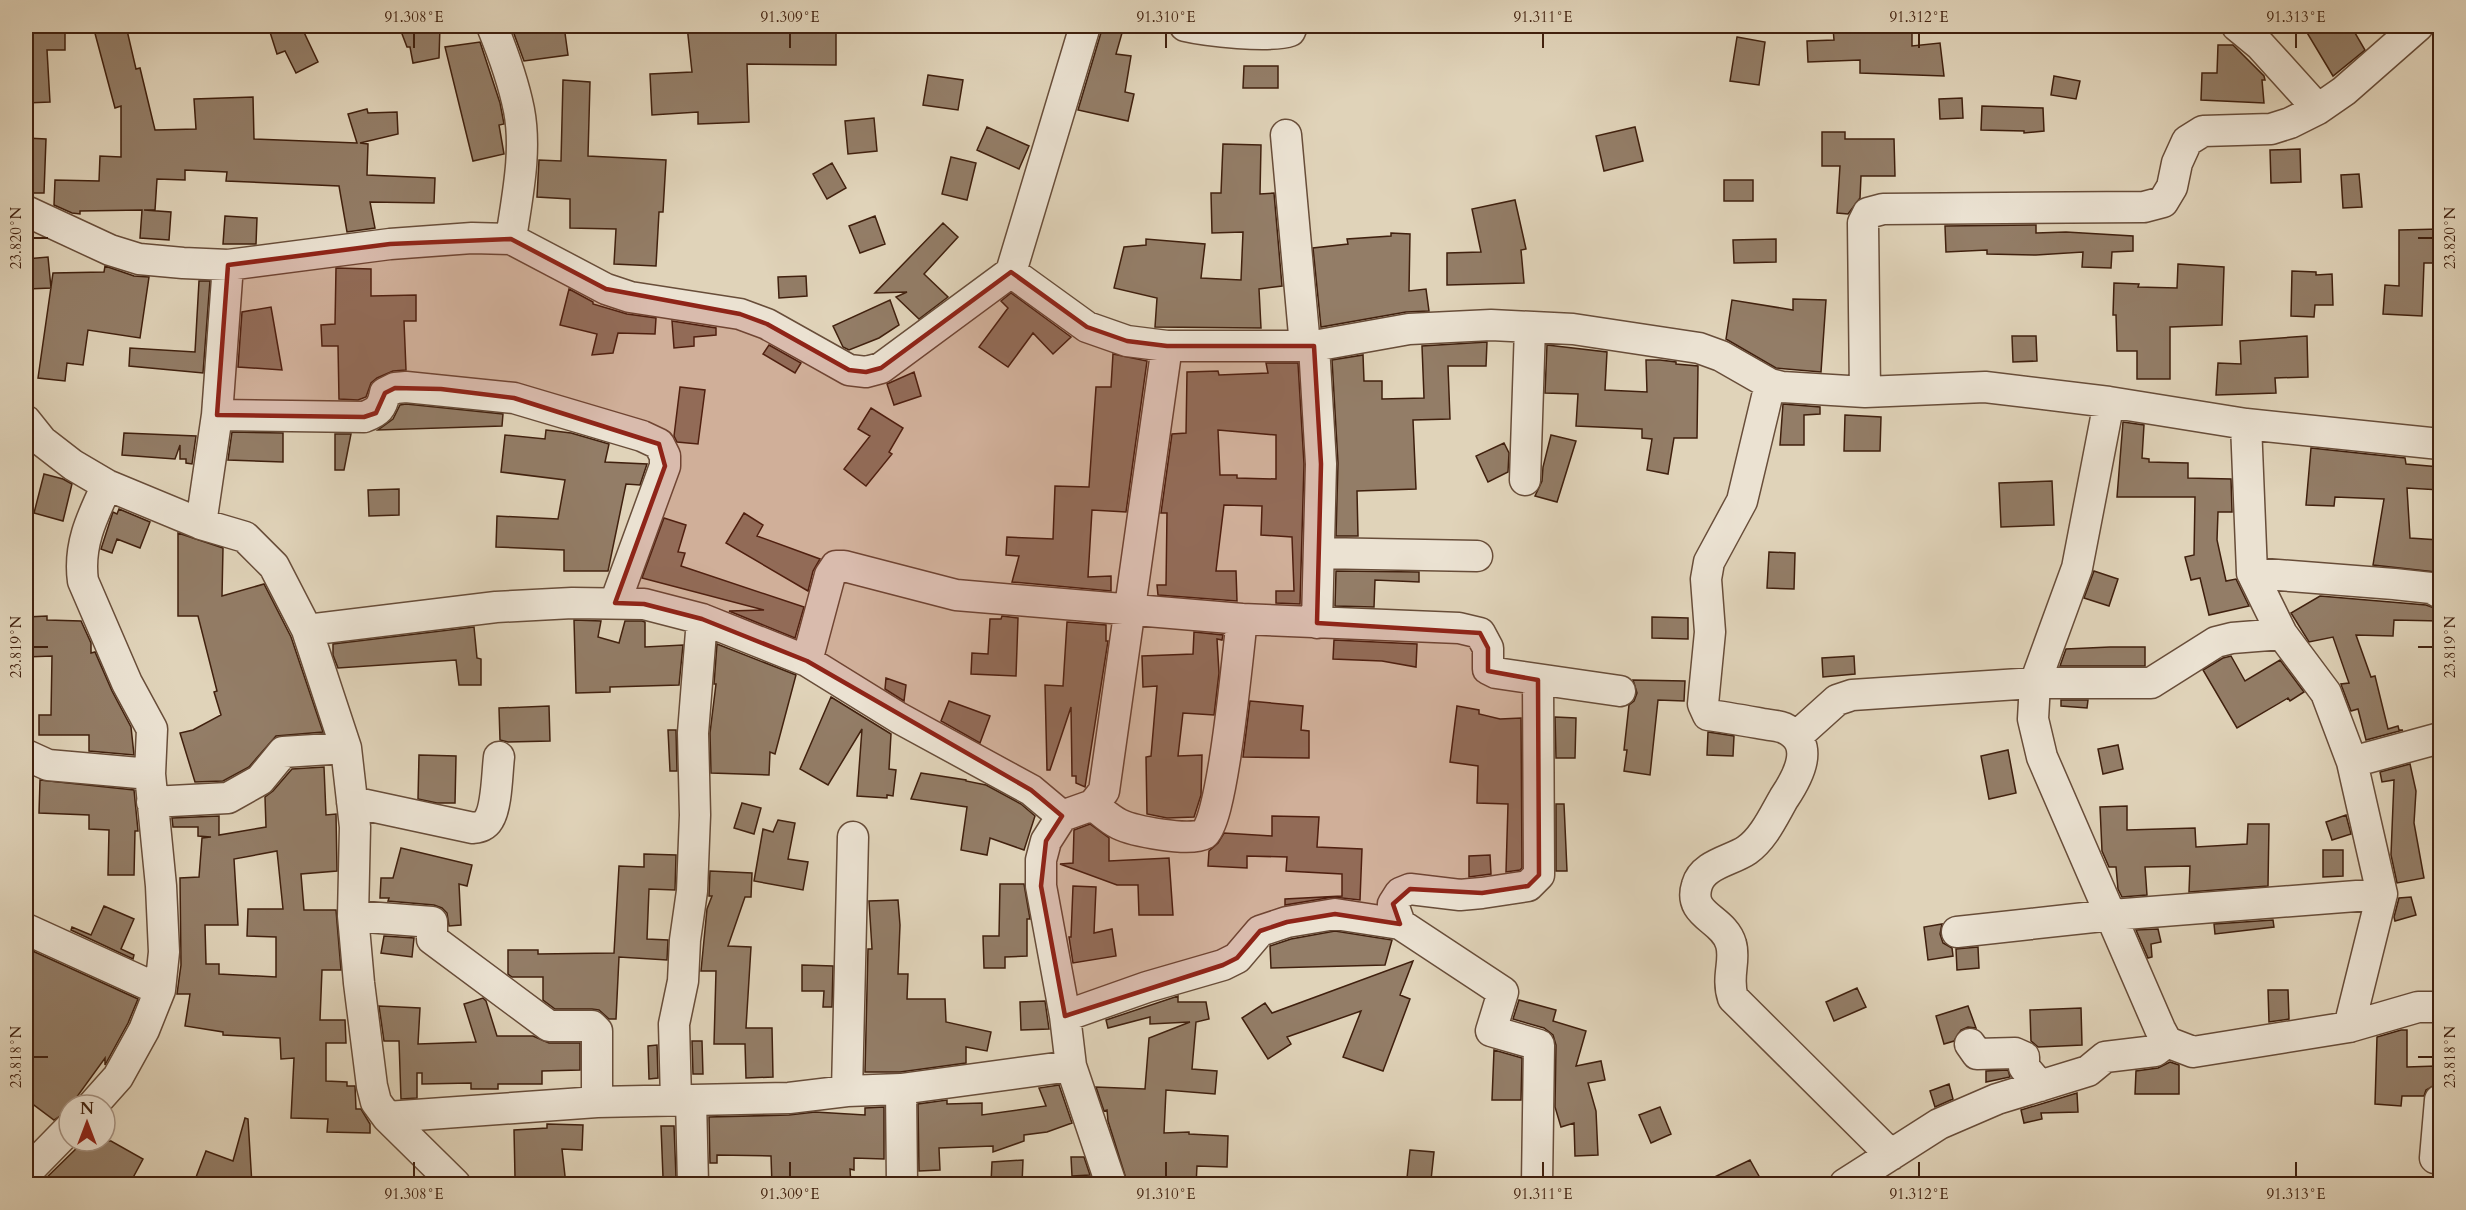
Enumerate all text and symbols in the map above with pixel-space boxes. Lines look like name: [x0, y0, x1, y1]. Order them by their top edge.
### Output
text: 91.308°E: [384, 7, 444, 27]
text: 91.309°E: [760, 7, 820, 27]
text: 91.310°E: [1136, 7, 1196, 27]
text: 91.311°E: [1513, 7, 1573, 27]
text: 91.312°E: [1889, 7, 1949, 27]
text: 91.313°E: [2266, 7, 2326, 27]
text: 23.820°N: [6, 206, 26, 269]
text: 23.820°N: [2440, 206, 2460, 269]
text: 23.819°N: [6, 615, 26, 678]
text: 23.819°N: [2440, 615, 2460, 678]
text: 23.818°N: [6, 1025, 26, 1088]
text: 23.818°N: [2440, 1025, 2460, 1088]
north arrow: [57, 1093, 117, 1153]
text: N: [80, 1098, 94, 1120]
text: 91.308°E: [384, 1184, 444, 1204]
text: 91.309°E: [760, 1184, 820, 1204]
text: 91.310°E: [1136, 1184, 1196, 1204]
text: 91.311°E: [1513, 1184, 1573, 1204]
text: 91.312°E: [1889, 1184, 1949, 1204]
text: 91.313°E: [2266, 1184, 2326, 1204]

